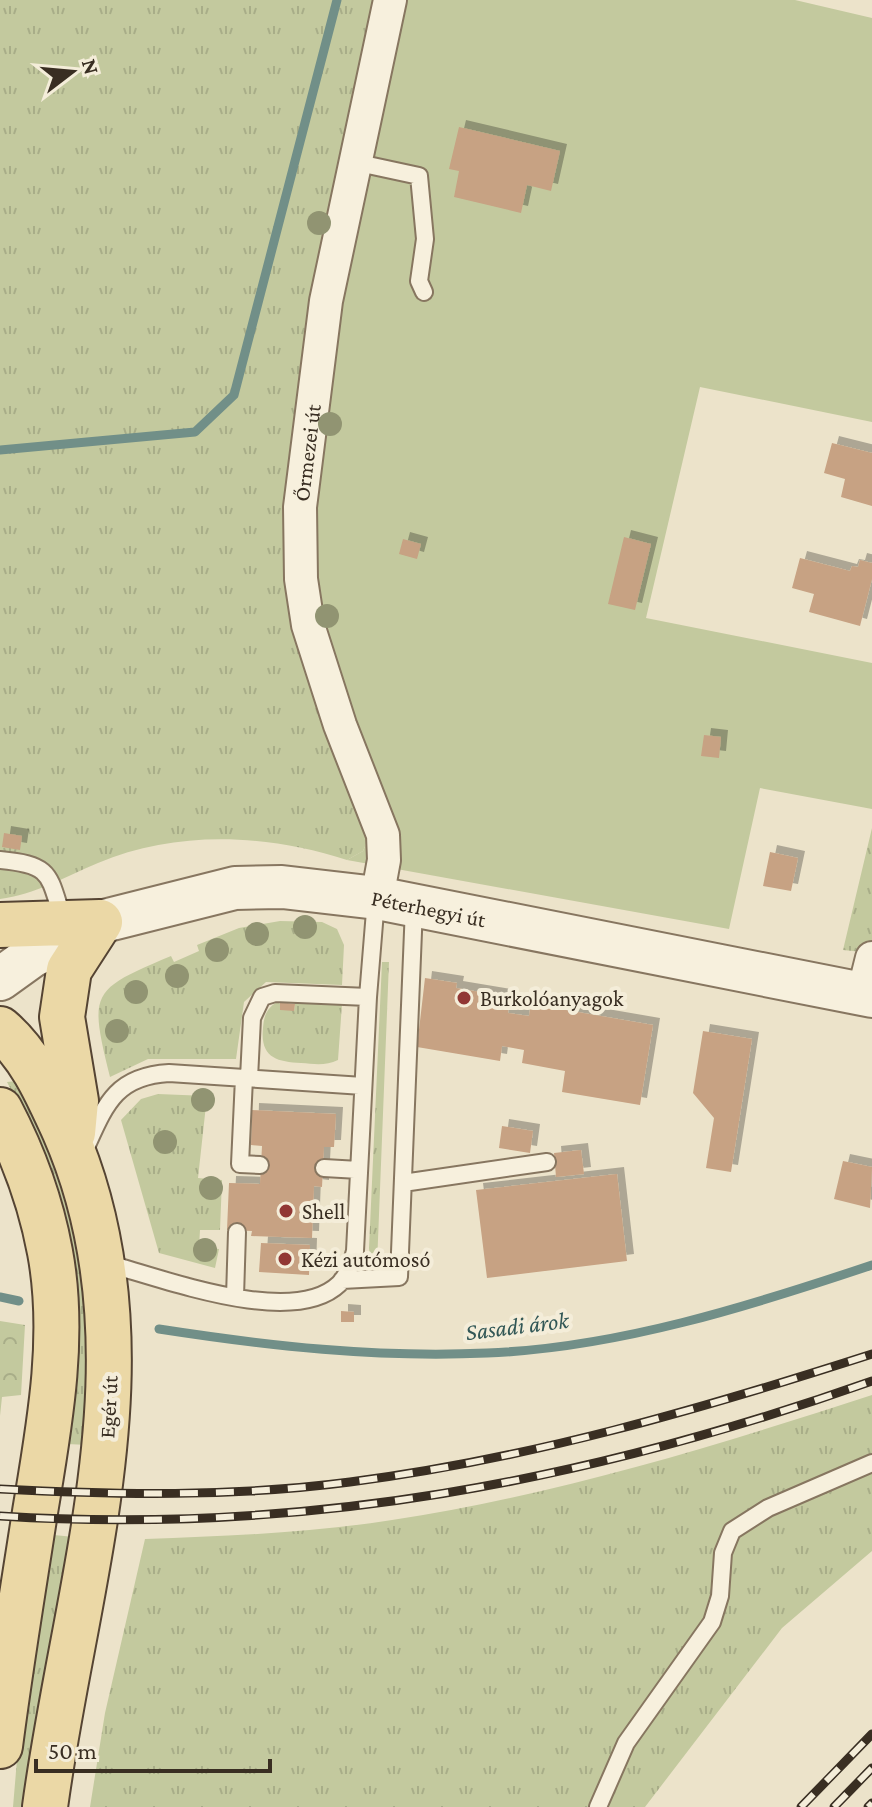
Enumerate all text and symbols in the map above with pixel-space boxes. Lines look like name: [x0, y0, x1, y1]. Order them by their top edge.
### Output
north arrow: [32, 32, 112, 112]
text: N: [77, 56, 105, 77]
street label: Őrmezei út: [289, 402, 326, 503]
street label: Péterhegyi út: [369, 885, 489, 932]
place label: Burkolóanyagok: [480, 986, 624, 1011]
marker: Burkolóanyagok: [455, 989, 473, 1007]
place label: Shell: [302, 1199, 346, 1224]
marker: Shell: [277, 1202, 295, 1220]
place label: Kézi autómosó: [301, 1247, 430, 1272]
marker: Kézi autómosó: [276, 1250, 294, 1268]
water label: Sasadi árok: [464, 1306, 571, 1345]
street label: Egér út: [94, 1374, 123, 1439]
scale bar: [36, 1723, 270, 1773]
text: 50 m: [48, 1737, 97, 1764]

